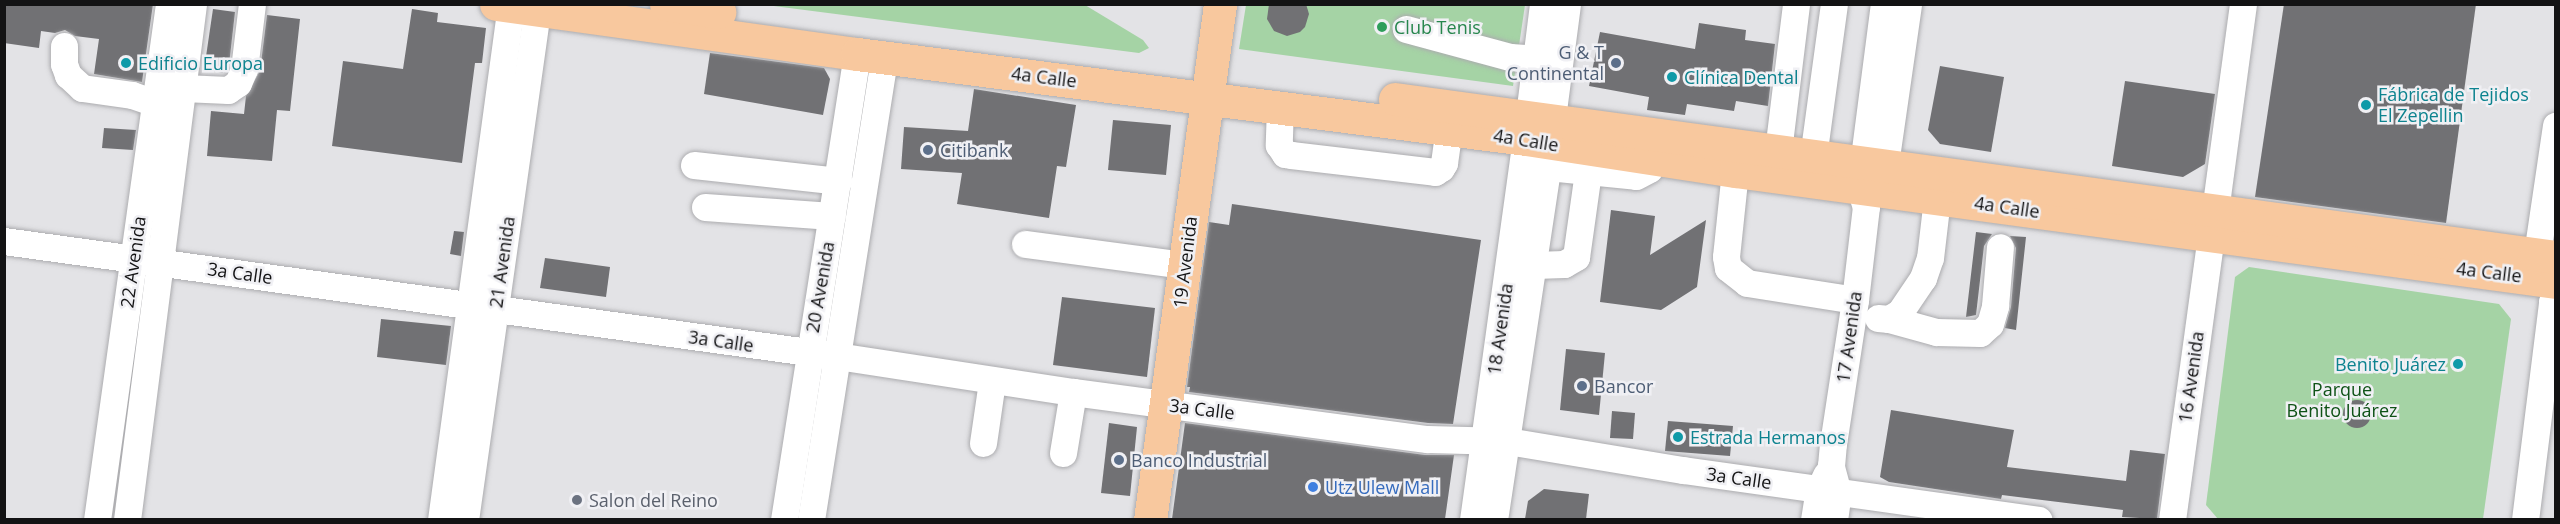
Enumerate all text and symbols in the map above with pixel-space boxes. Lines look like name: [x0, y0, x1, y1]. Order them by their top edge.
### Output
place label: Club Tenis: [1394, 16, 1481, 38]
marker: Club Tenis: [1375, 20, 1389, 34]
place label: G & T Continental: [1507, 42, 1604, 84]
place label: Edificio Europa: [138, 52, 263, 74]
marker: Edificio Europa: [119, 56, 133, 70]
marker: G & T Continental: [1609, 56, 1623, 70]
street label: 4a Calle: [1010, 62, 1078, 92]
place label: Clínica Dental: [1684, 66, 1798, 88]
marker: Clínica Dental: [1665, 70, 1679, 84]
place label: Fábrica de Tejidos El Zepellin: [2378, 84, 2529, 127]
marker: Fábrica de Tejidos El Zepellin: [2359, 98, 2373, 112]
street label: 4a Calle: [1492, 124, 1560, 156]
place label: Citibank: [940, 139, 1008, 161]
marker: Citibank: [921, 143, 935, 157]
street label: 4a Calle: [1973, 192, 2041, 222]
street label: 22 Avenida: [116, 215, 150, 309]
street label: 21 Avenida: [485, 215, 519, 309]
street label: 19 Avenida: [1169, 215, 1201, 309]
street label: 20 Avenida: [801, 240, 839, 334]
street label: 4a Calle: [2455, 257, 2523, 287]
street label: 3a Calle: [206, 258, 274, 288]
street label: 18 Avenida: [1483, 282, 1517, 376]
street label: 17 Avenida: [1832, 290, 1866, 384]
street label: 3a Calle: [687, 326, 755, 356]
street label: 16 Avenida: [2174, 330, 2208, 424]
place label: Benito Juárez: [2335, 353, 2446, 375]
marker: Benito Juárez: [2451, 357, 2465, 371]
place label: Bancor: [1594, 375, 1653, 397]
marker: Bancor: [1575, 379, 1589, 393]
park label: Parque Benito Juárez: [2286, 379, 2398, 422]
street label: 3a Calle: [1168, 394, 1236, 424]
place label: Estrada Hermanos: [1690, 426, 1846, 448]
marker: Estrada Hermanos: [1671, 430, 1685, 444]
place label: Banco Industrial: [1131, 449, 1267, 471]
marker: Banco Industrial: [1112, 453, 1126, 467]
street label: 3a Calle: [1705, 463, 1773, 493]
place label: Utz Ulew Mall: [1325, 476, 1439, 498]
marker: Utz Ulew Mall: [1306, 480, 1320, 494]
place label: Salon del Reino: [589, 489, 718, 511]
marker: Salon del Reino: [570, 493, 584, 507]

